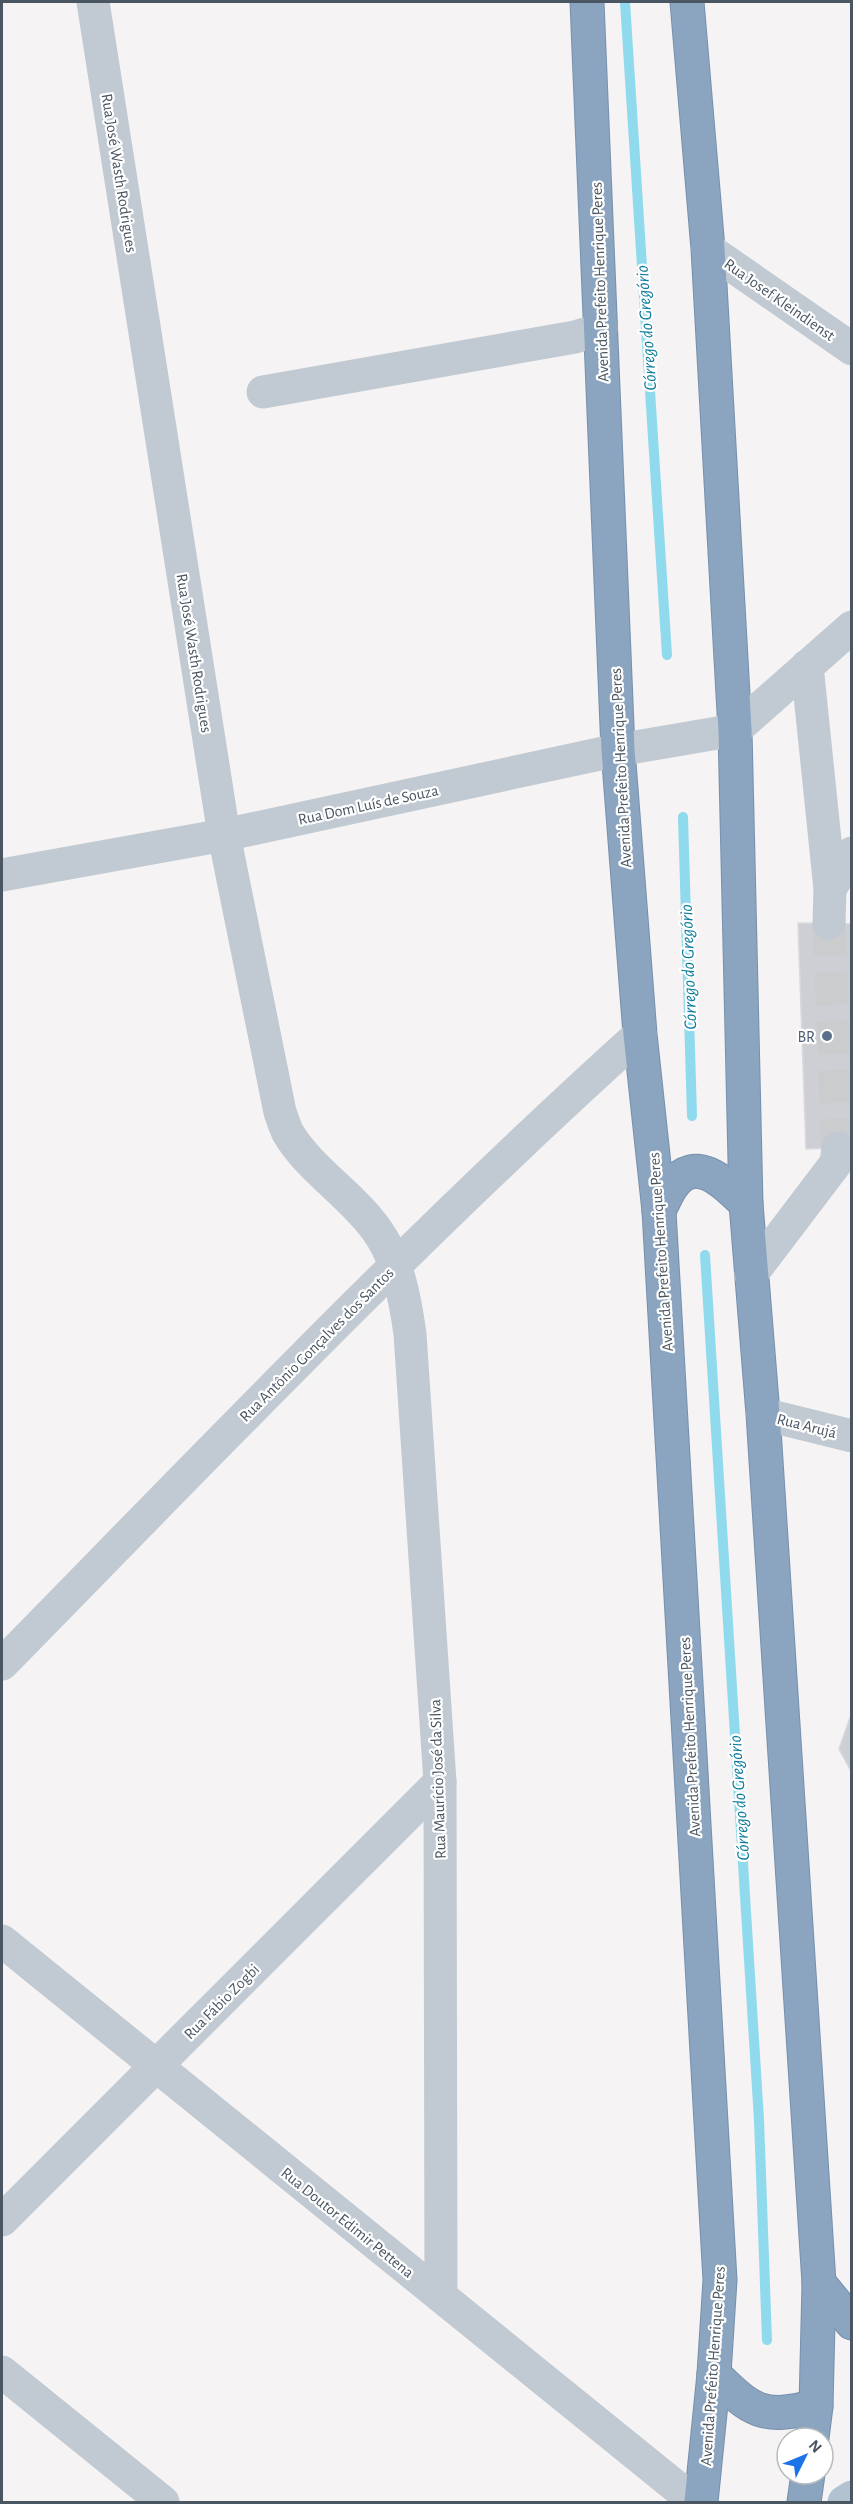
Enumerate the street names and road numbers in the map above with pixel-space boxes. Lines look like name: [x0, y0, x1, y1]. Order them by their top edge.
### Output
street label: Rua José Wasth Rodrigues: [99, 93, 139, 254]
street label: Avenida Prefeito Henrique Peres: [589, 182, 611, 382]
street label: Rua Josef Kleindienst: [721, 256, 838, 344]
street label: Rua José Wasth Rodrigues: [174, 573, 214, 734]
street label: Avenida Prefeito Henrique Peres: [608, 668, 634, 868]
street label: Rua Dom Luís de Souza: [297, 782, 440, 828]
street label: Avenida Prefeito Henrique Peres: [646, 1152, 676, 1352]
street label: Rua Antônio Gonçalves dos Santos: [237, 1265, 397, 1425]
street label: Rua Arujá: [775, 1411, 838, 1442]
street label: Avenida Prefeito Henrique Peres: [677, 1637, 703, 1837]
street label: Rua Maurício José da Silva: [427, 1699, 449, 1859]
street label: Rua Fábio Zogbi: [181, 1961, 262, 2042]
street label: Rua Doutor Edimir Pettena: [278, 2164, 417, 2281]
street label: Avenida Prefeito Henrique Peres: [698, 2266, 728, 2466]

